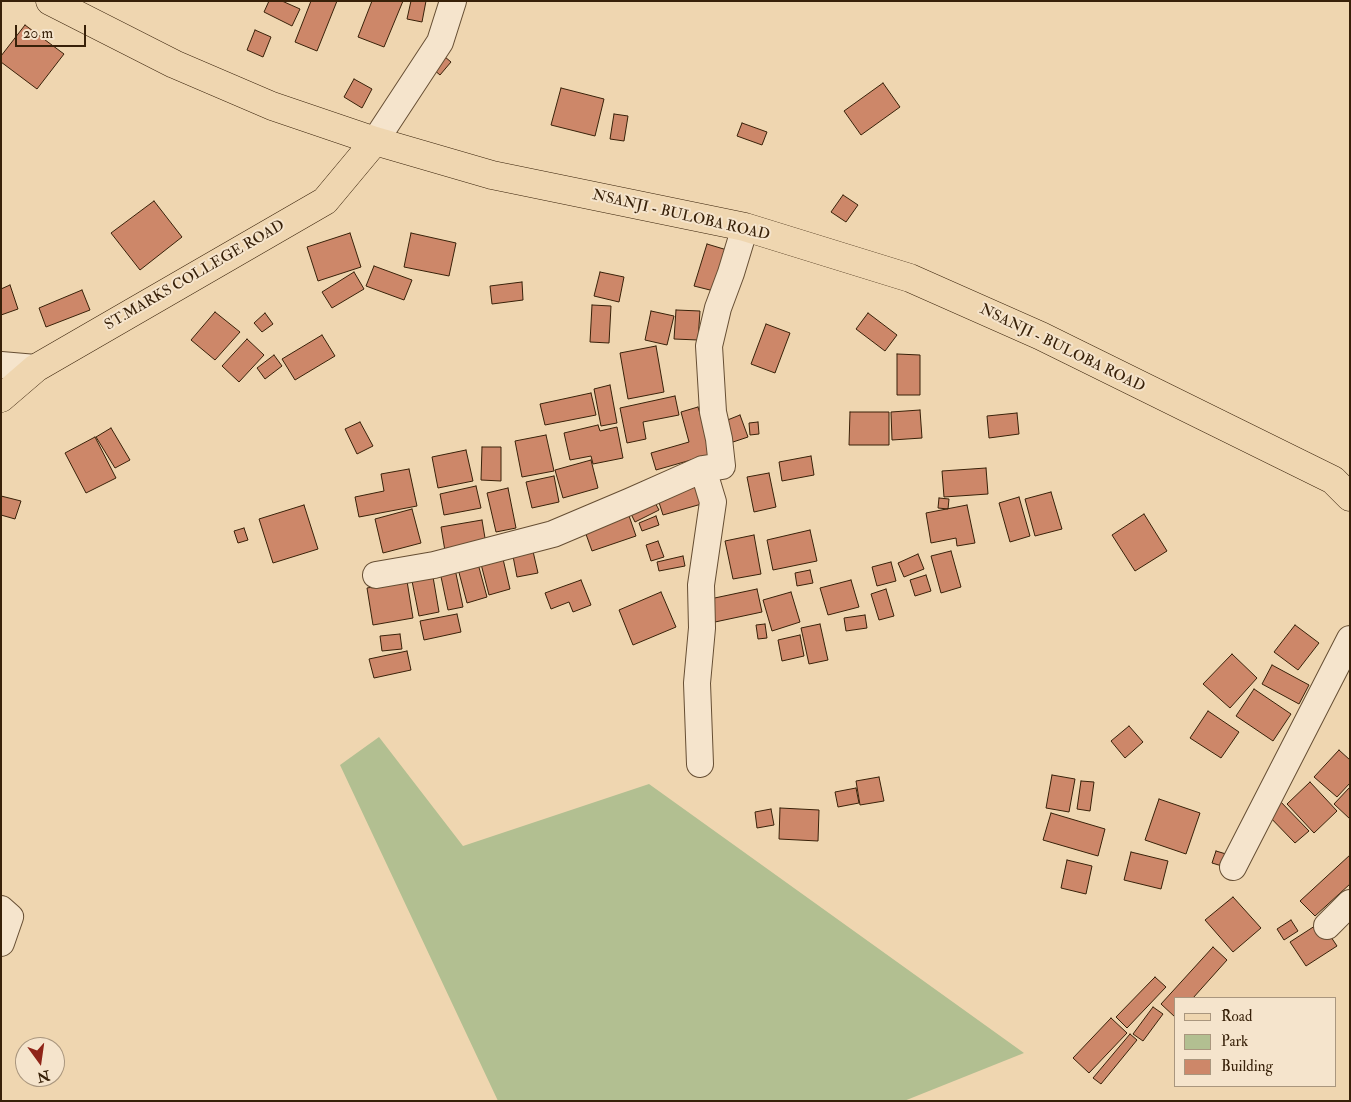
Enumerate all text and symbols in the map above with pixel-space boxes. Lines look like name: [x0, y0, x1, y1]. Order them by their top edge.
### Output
scale bar: [18, 15, 89, 47]
text: 20 m: [23, 24, 53, 43]
street label: NSANJI - BULOBA ROAD: [591, 187, 771, 245]
street label: ST.MARKS COLLEGE ROAD: [102, 217, 288, 335]
street label: NSANJI - BULOBA ROAD: [976, 301, 1148, 397]
legend: [1174, 997, 1336, 1087]
text: Road: [1221, 1007, 1252, 1026]
text: Park: [1221, 1032, 1248, 1051]
north arrow: [15, 1037, 65, 1087]
text: Building: [1221, 1057, 1273, 1076]
text: N: [35, 1066, 52, 1086]

